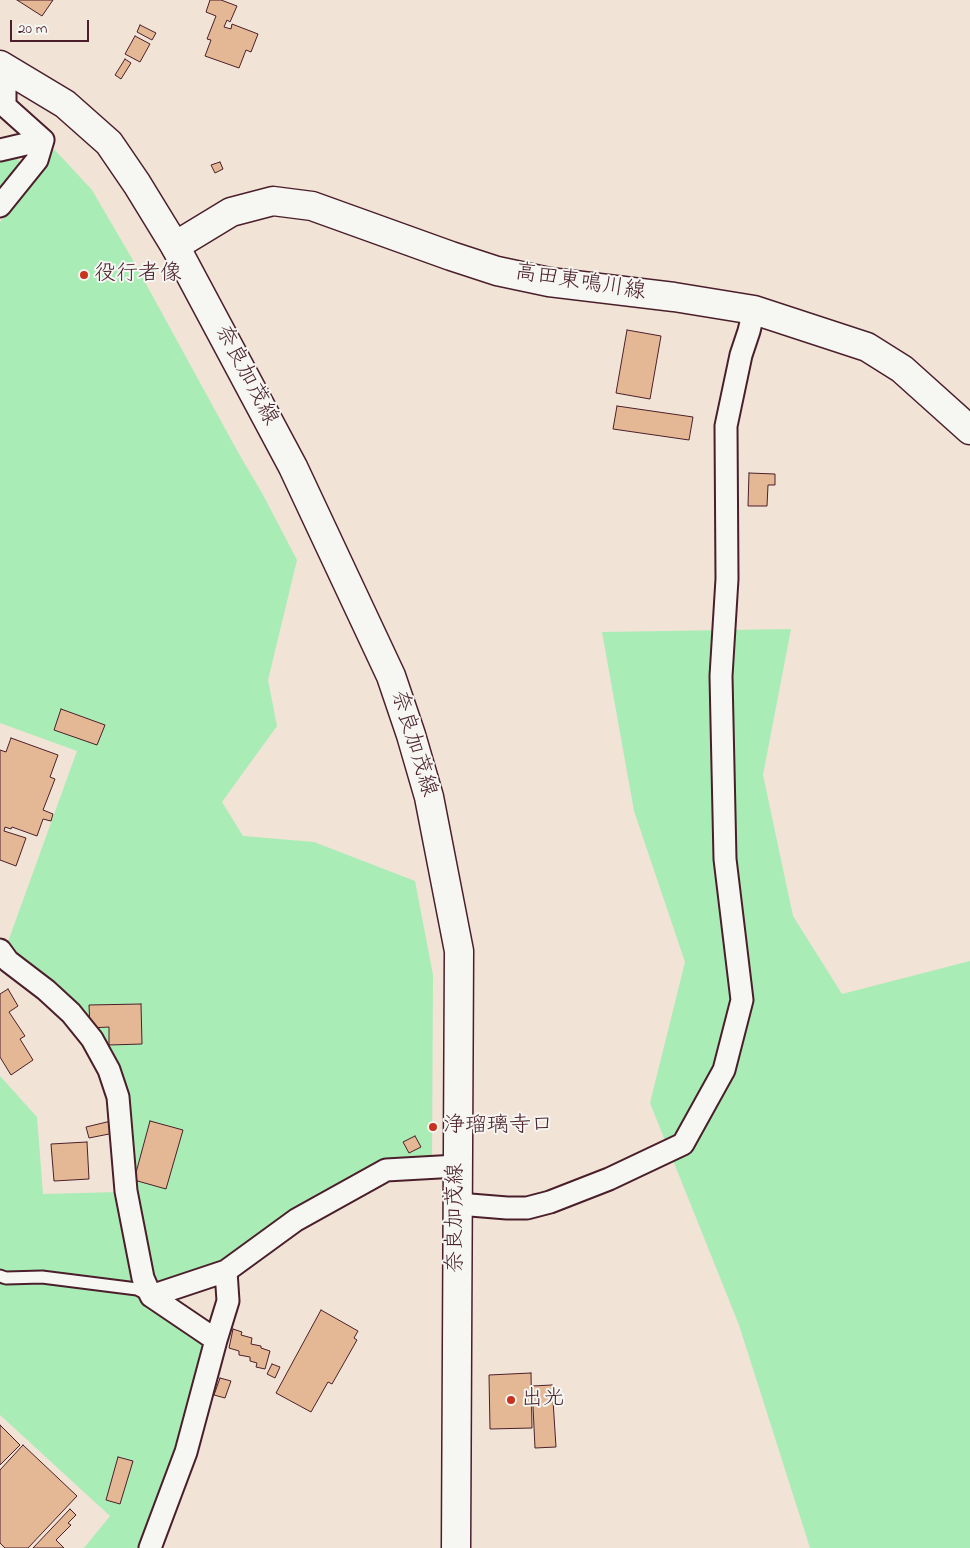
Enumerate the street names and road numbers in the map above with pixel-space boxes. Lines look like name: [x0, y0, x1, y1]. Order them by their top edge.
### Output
street label: 高田東鳴川線: [513, 261, 647, 307]
street label: 奈良加茂線: [208, 321, 282, 431]
street label: 奈良加茂線: [383, 688, 441, 800]
street label: 奈良加茂線: [444, 1163, 470, 1273]

